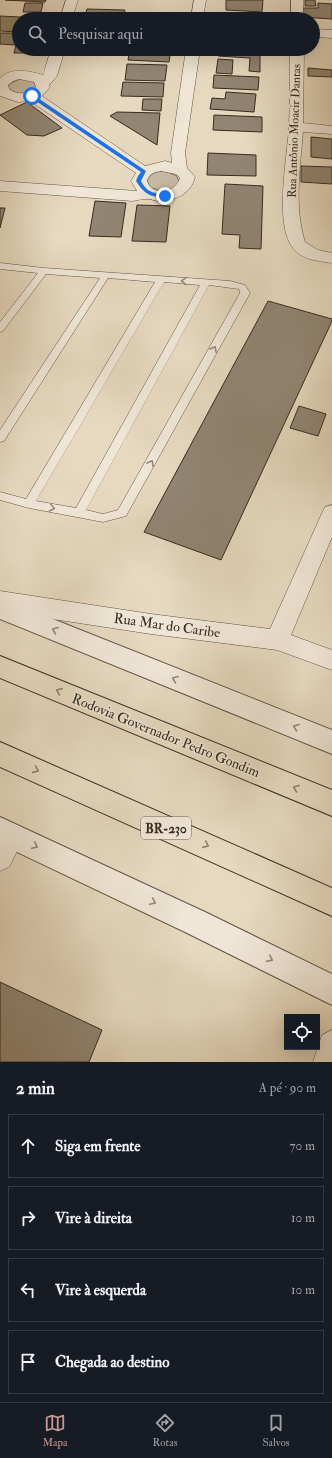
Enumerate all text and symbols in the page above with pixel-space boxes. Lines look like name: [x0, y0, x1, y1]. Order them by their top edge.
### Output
search box: [12, 12, 320, 56]
icon: search: [26, 23, 48, 45]
text: Pesquisar aqui: [58, 25, 143, 44]
street label: Rua Antônio Moacir Dantas: [285, 64, 304, 198]
route start: [23, 87, 41, 105]
route end: [156, 187, 174, 205]
one-way arrow: [181, 276, 187, 285]
one-way arrow: [209, 346, 217, 353]
one-way arrow: [147, 460, 154, 467]
one-way arrow: [48, 503, 55, 512]
street label: Rua Mar do Caribe: [113, 610, 221, 641]
one-way arrow: [51, 627, 58, 635]
one-way arrow: [171, 676, 178, 684]
one-way arrow: [55, 688, 62, 696]
street label: Rodovia Governador Pedro Gondim: [69, 690, 262, 781]
one-way arrow: [292, 724, 299, 732]
one-way arrow: [31, 765, 39, 773]
one-way arrow: [292, 785, 299, 793]
road number: BR-230: [141, 817, 191, 839]
one-way arrow: [31, 841, 39, 849]
one-way arrow: [202, 841, 209, 849]
one-way arrow: [149, 897, 156, 905]
one-way arrow: [265, 954, 273, 962]
map controls: [284, 1014, 320, 1050]
button: locate: [284, 1014, 320, 1050]
text: 2 min: [16, 1078, 55, 1099]
text: A pé · 90 m: [259, 1080, 316, 1096]
icon: ahead: [17, 1135, 39, 1157]
text: Siga em frente: [55, 1137, 141, 1156]
text: 70 m: [290, 1138, 315, 1154]
icon: right: [17, 1207, 39, 1229]
text: Vire à direita: [55, 1209, 132, 1228]
text: 10 m: [291, 1210, 315, 1226]
icon: left: [17, 1279, 39, 1301]
text: Vire à esquerda: [55, 1281, 146, 1300]
text: 10 m: [291, 1282, 315, 1298]
icon: arrive: [17, 1351, 39, 1373]
text: Chegada ao destino: [55, 1353, 170, 1372]
tab: Mapa: [42, 1412, 68, 1449]
tab: Rotas: [153, 1412, 177, 1449]
tab: Salvos: [262, 1412, 290, 1449]

